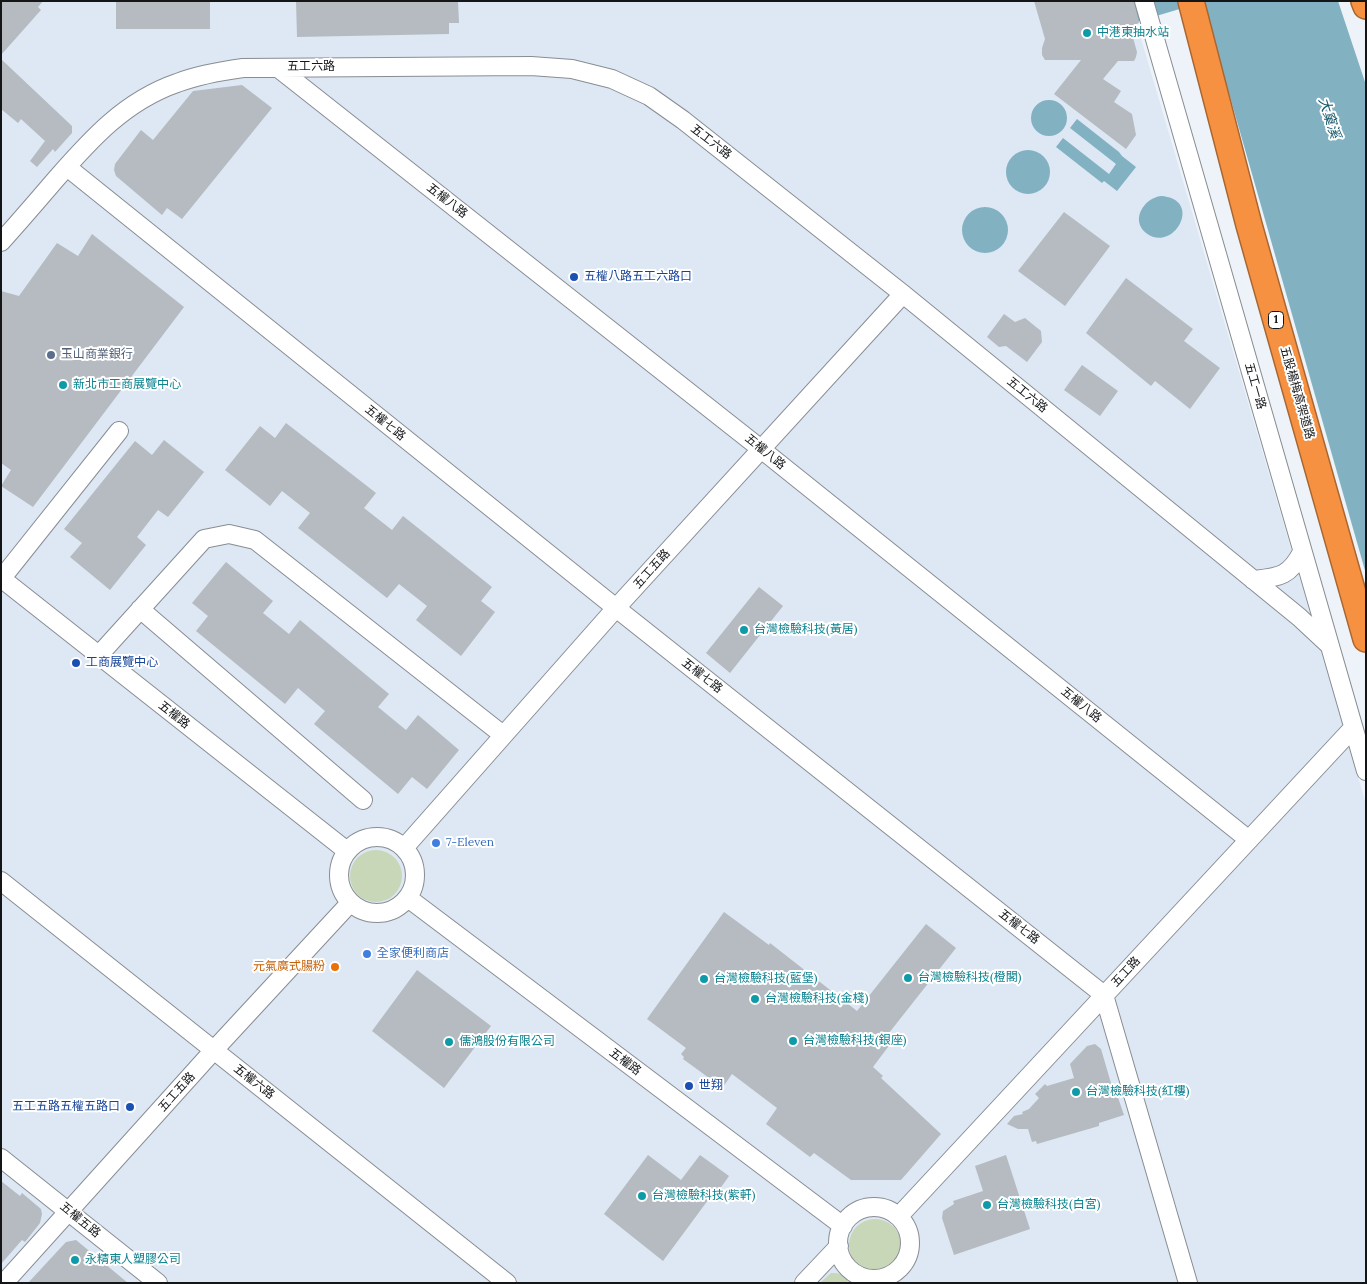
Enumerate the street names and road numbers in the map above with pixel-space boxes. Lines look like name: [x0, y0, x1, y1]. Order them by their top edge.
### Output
street label: 五工六路: [287, 60, 335, 74]
street label: 五工六路: [688, 122, 734, 162]
street label: 五權八路: [424, 181, 470, 221]
road number: 1: [1268, 312, 1284, 328]
street label: 五股楊梅高架道路: [1277, 345, 1317, 441]
street label: 五工一路: [1241, 361, 1269, 411]
street label: 五工六路: [1004, 374, 1050, 416]
street label: 五權七路: [362, 402, 408, 444]
street label: 五權八路: [742, 431, 788, 473]
street label: 五工五路: [631, 546, 673, 592]
street label: 五權七路: [679, 656, 725, 696]
street label: 五權八路: [1058, 684, 1104, 726]
street label: 五權路: [155, 698, 193, 732]
street label: 五權七路: [996, 907, 1042, 947]
street label: 五工路: [1108, 954, 1144, 990]
street label: 五權路: [606, 1045, 644, 1079]
street label: 五權六路: [231, 1062, 277, 1102]
street label: 五工五路: [156, 1069, 198, 1115]
street label: 五權五路: [57, 1199, 103, 1241]

